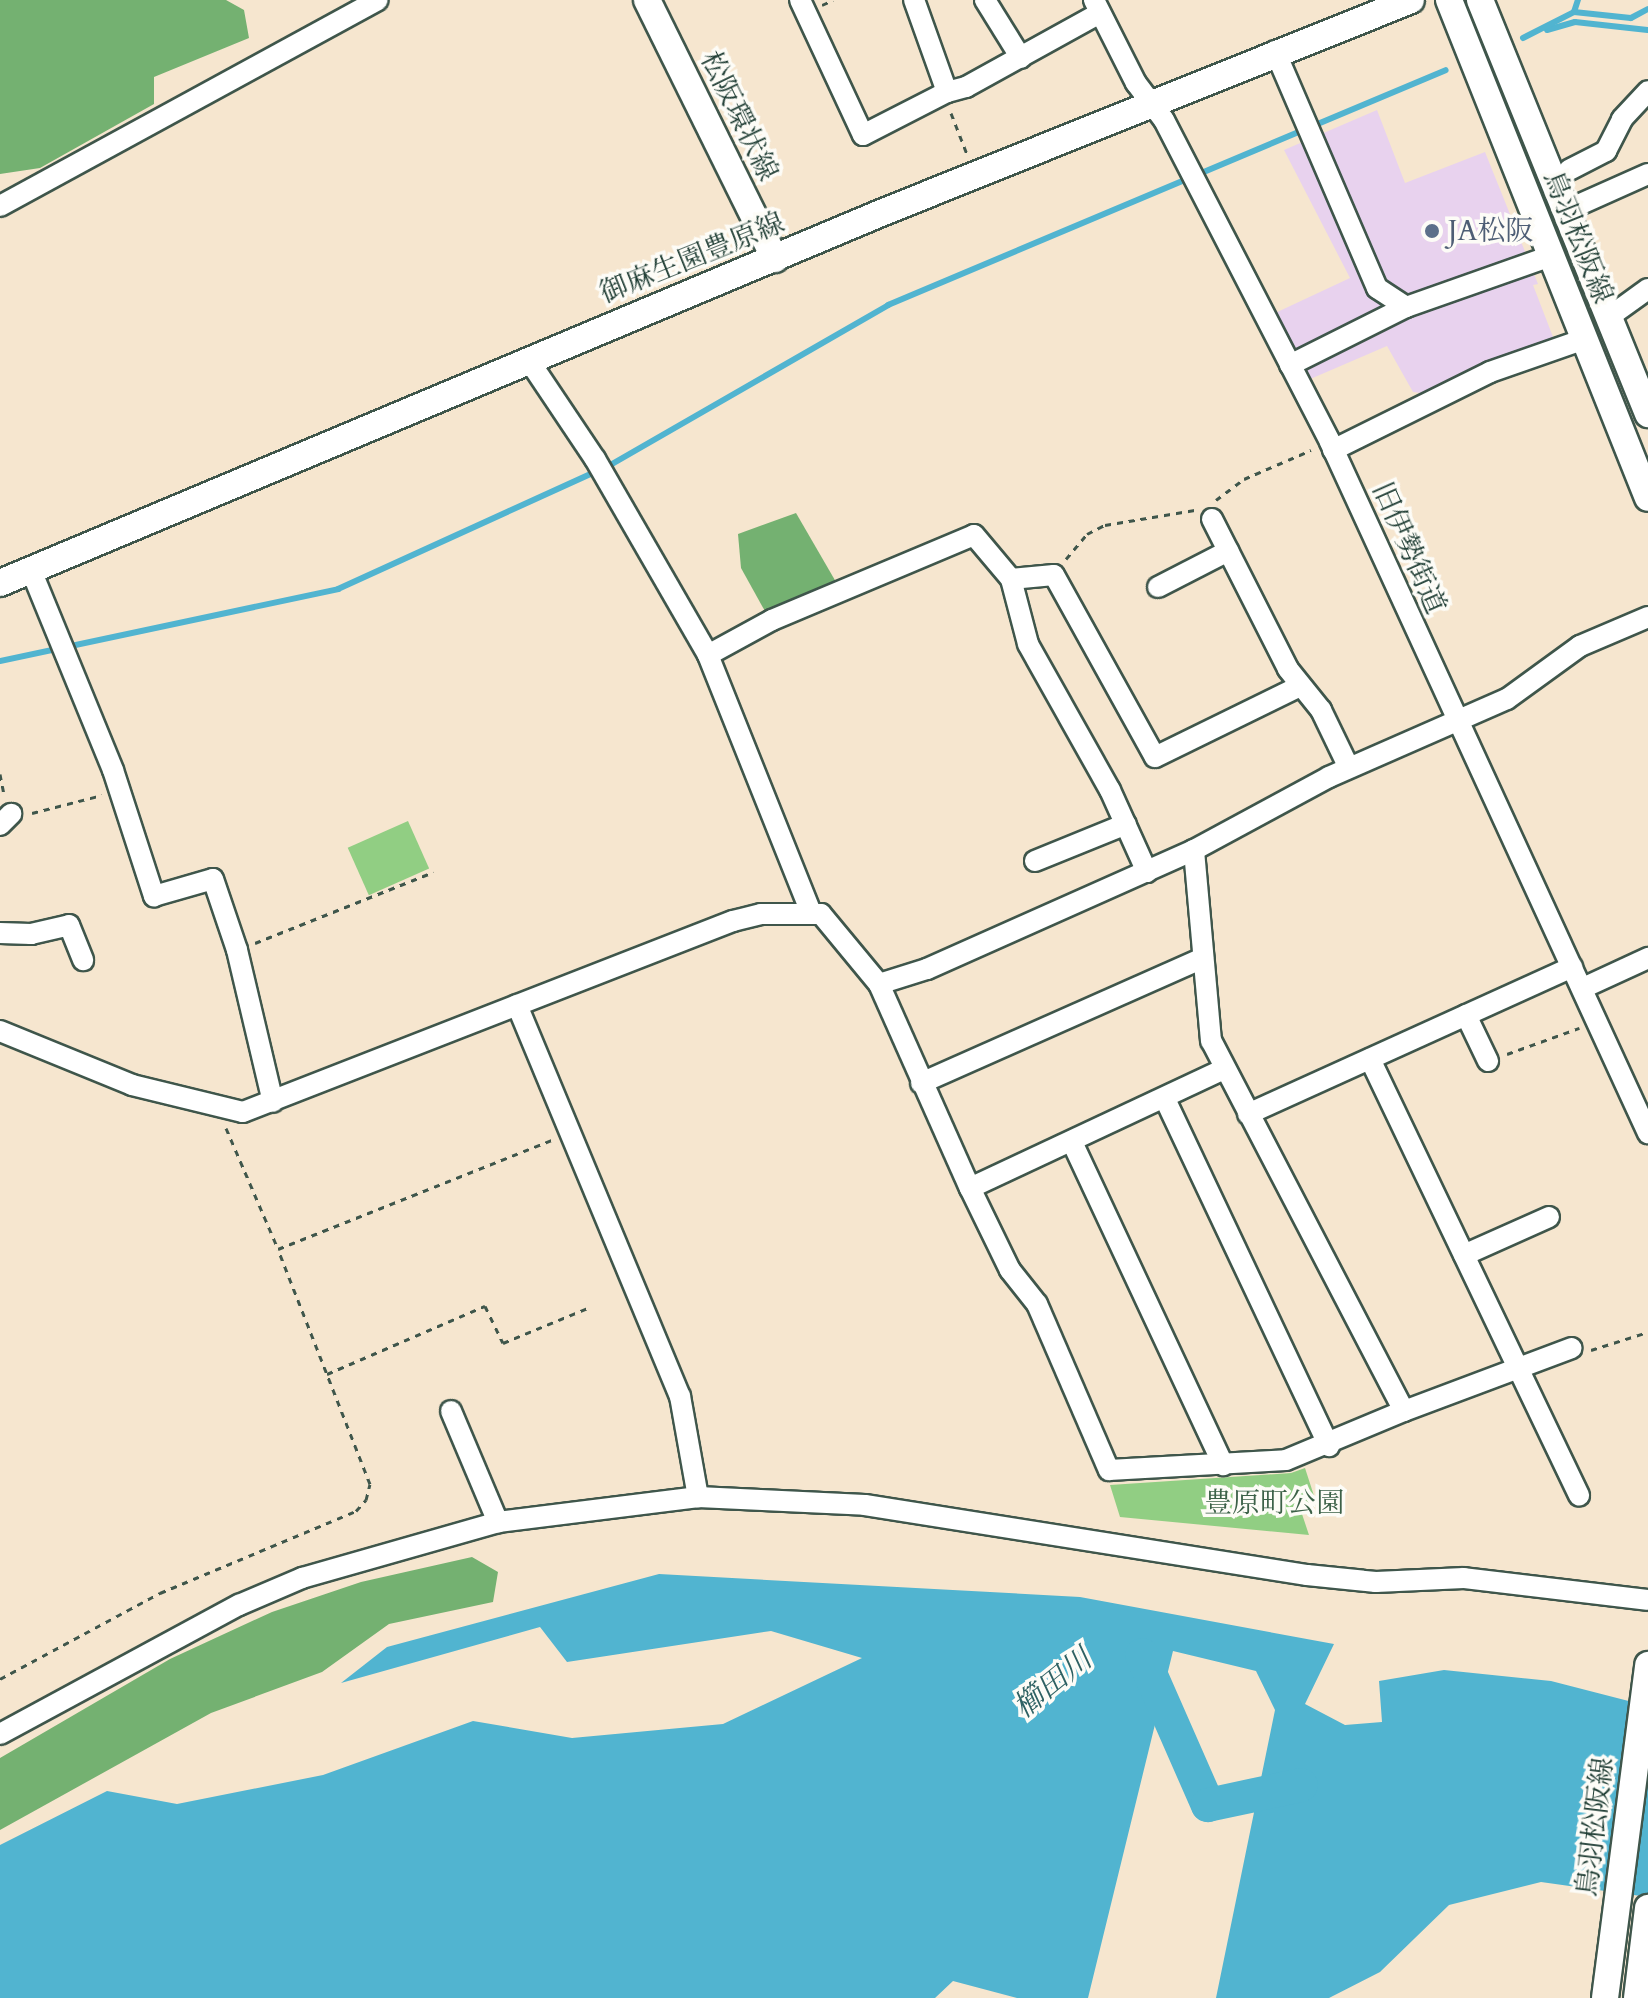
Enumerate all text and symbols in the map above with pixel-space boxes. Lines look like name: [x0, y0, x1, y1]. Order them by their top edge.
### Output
street label: 松阪環状線: [693, 46, 785, 186]
street label: 鳥羽松阪線: [1536, 166, 1620, 308]
street label: 御麻生園豊原線: [595, 206, 789, 310]
place label: JA松阪: [1448, 214, 1533, 248]
marker: JA松阪: [1423, 222, 1441, 240]
street label: 旧伊勢街道: [1365, 477, 1453, 619]
park label: 豊原町公園: [1204, 1486, 1344, 1520]
water label: 櫛田川: [1007, 1642, 1099, 1726]
street label: 鳥羽松阪線: [1570, 1755, 1620, 1899]

